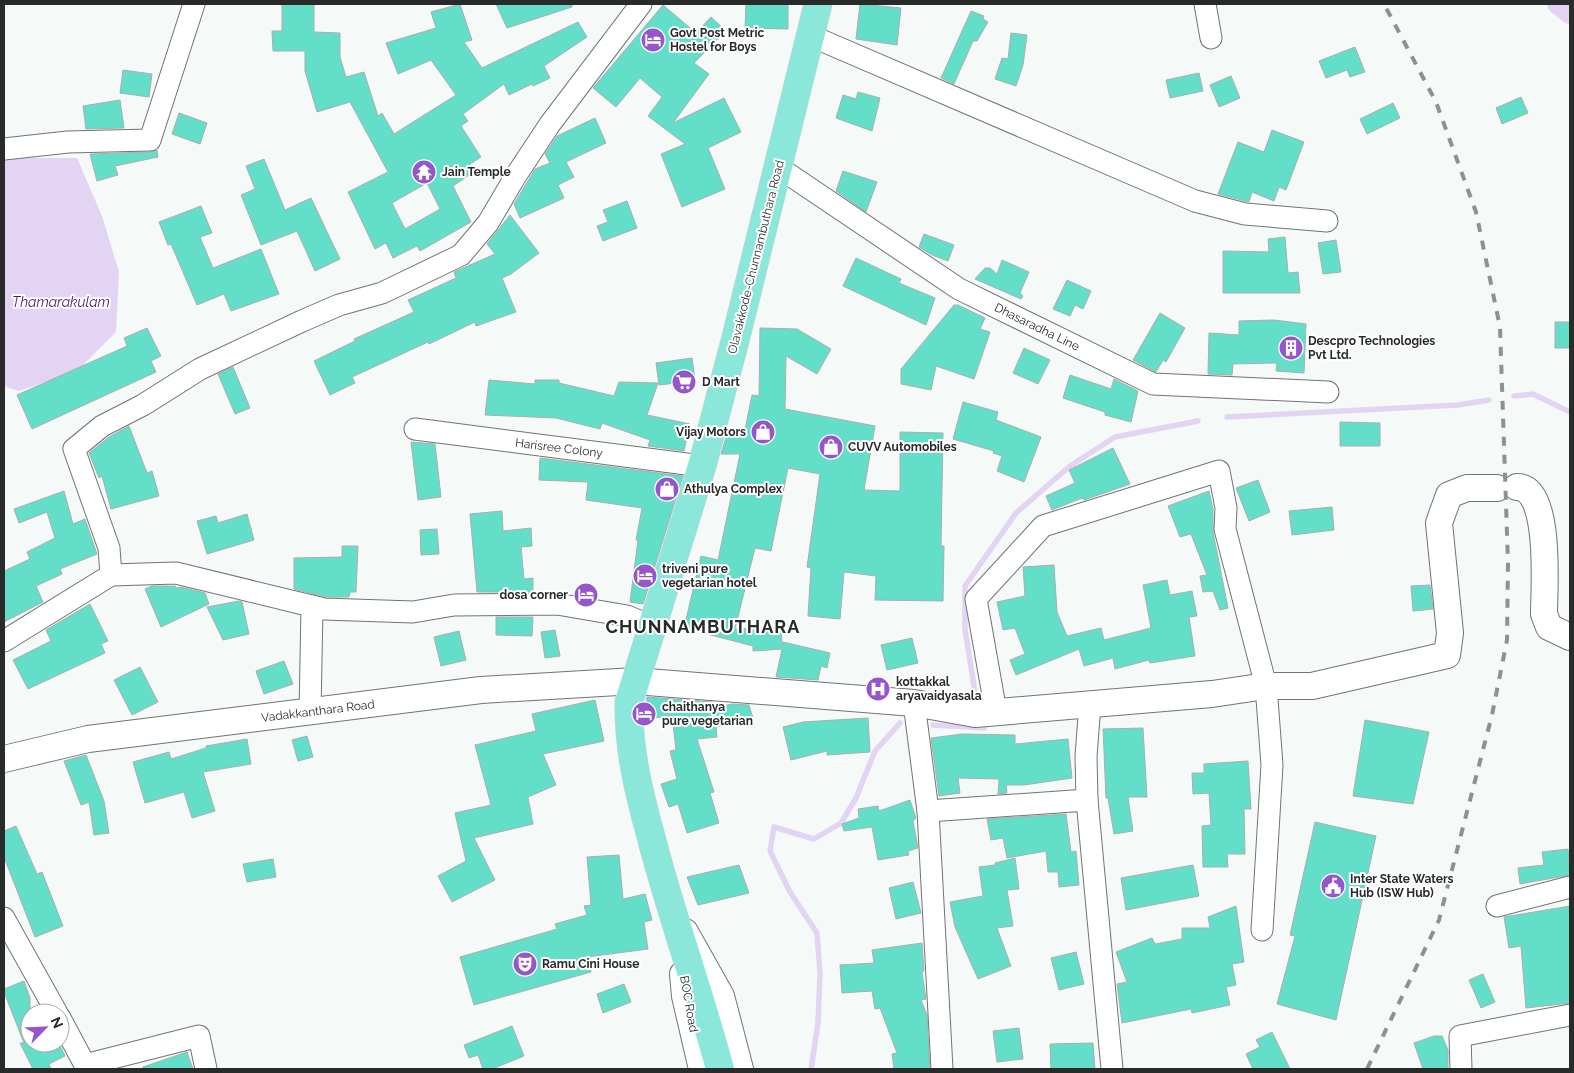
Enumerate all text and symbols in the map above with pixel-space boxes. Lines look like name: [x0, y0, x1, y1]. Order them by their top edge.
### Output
place label: Govt Post Metric Hostel for Boys: [670, 26, 765, 54]
hotel icon: Govt Post Metric Hostel for Boys: [640, 27, 666, 53]
temple icon: Jain Temple: [411, 159, 437, 185]
street label: Olavakkode-Chunnambuthara Road: [725, 159, 787, 355]
place label: Jain Temple: [442, 165, 511, 179]
water label: Thamarakulam: [12, 294, 110, 310]
street label: Dhasaradha Line: [992, 300, 1082, 354]
place label: Descpro Technologies Pvt Ltd.: [1308, 334, 1435, 362]
building icon: Descpro Technologies Pvt Ltd.: [1278, 335, 1304, 361]
supermarket icon: D Mart: [671, 369, 697, 395]
place label: D Mart: [702, 375, 740, 389]
shop icon: Vijay Motors: [750, 419, 776, 445]
place label: Vijay Motors: [676, 425, 746, 439]
shop icon: CUVV Automobiles: [818, 434, 844, 460]
street label: Harisree Colony: [514, 436, 604, 460]
place label: CUVV Automobiles: [848, 440, 957, 454]
shop icon: Athulya Complex: [654, 476, 680, 502]
place label: Athulya Complex: [684, 482, 783, 496]
place label: triveni pure vegetarian hotel: [662, 562, 757, 590]
hotel icon: triveni pure vegetarian hotel: [632, 563, 658, 589]
hotel icon: dosa corner: [573, 582, 599, 608]
place label: dosa corner: [500, 588, 568, 602]
district label: CHUNNAMBUTHARA: [606, 616, 800, 637]
place label: kottakkal aryavaidyasala: [896, 675, 982, 703]
hospital icon: kottakkal aryavaidyasala: [865, 676, 891, 702]
street label: Vadakkanthara Road: [260, 697, 376, 725]
place label: chaithanya pure vegetarian: [662, 700, 753, 728]
hotel icon: chaithanya pure vegetarian: [631, 701, 657, 727]
place label: Inter State Waters Hub (ISW Hub): [1350, 872, 1454, 900]
public building icon: Inter State Waters Hub (ISW Hub): [1320, 873, 1346, 899]
theatre icon: Ramu Cini House: [512, 951, 538, 977]
place label: Ramu Cini House: [542, 957, 639, 971]
street label: BOC Road: [677, 975, 701, 1033]
north arrow: [20, 1003, 70, 1053]
text: N: [47, 1015, 66, 1031]

